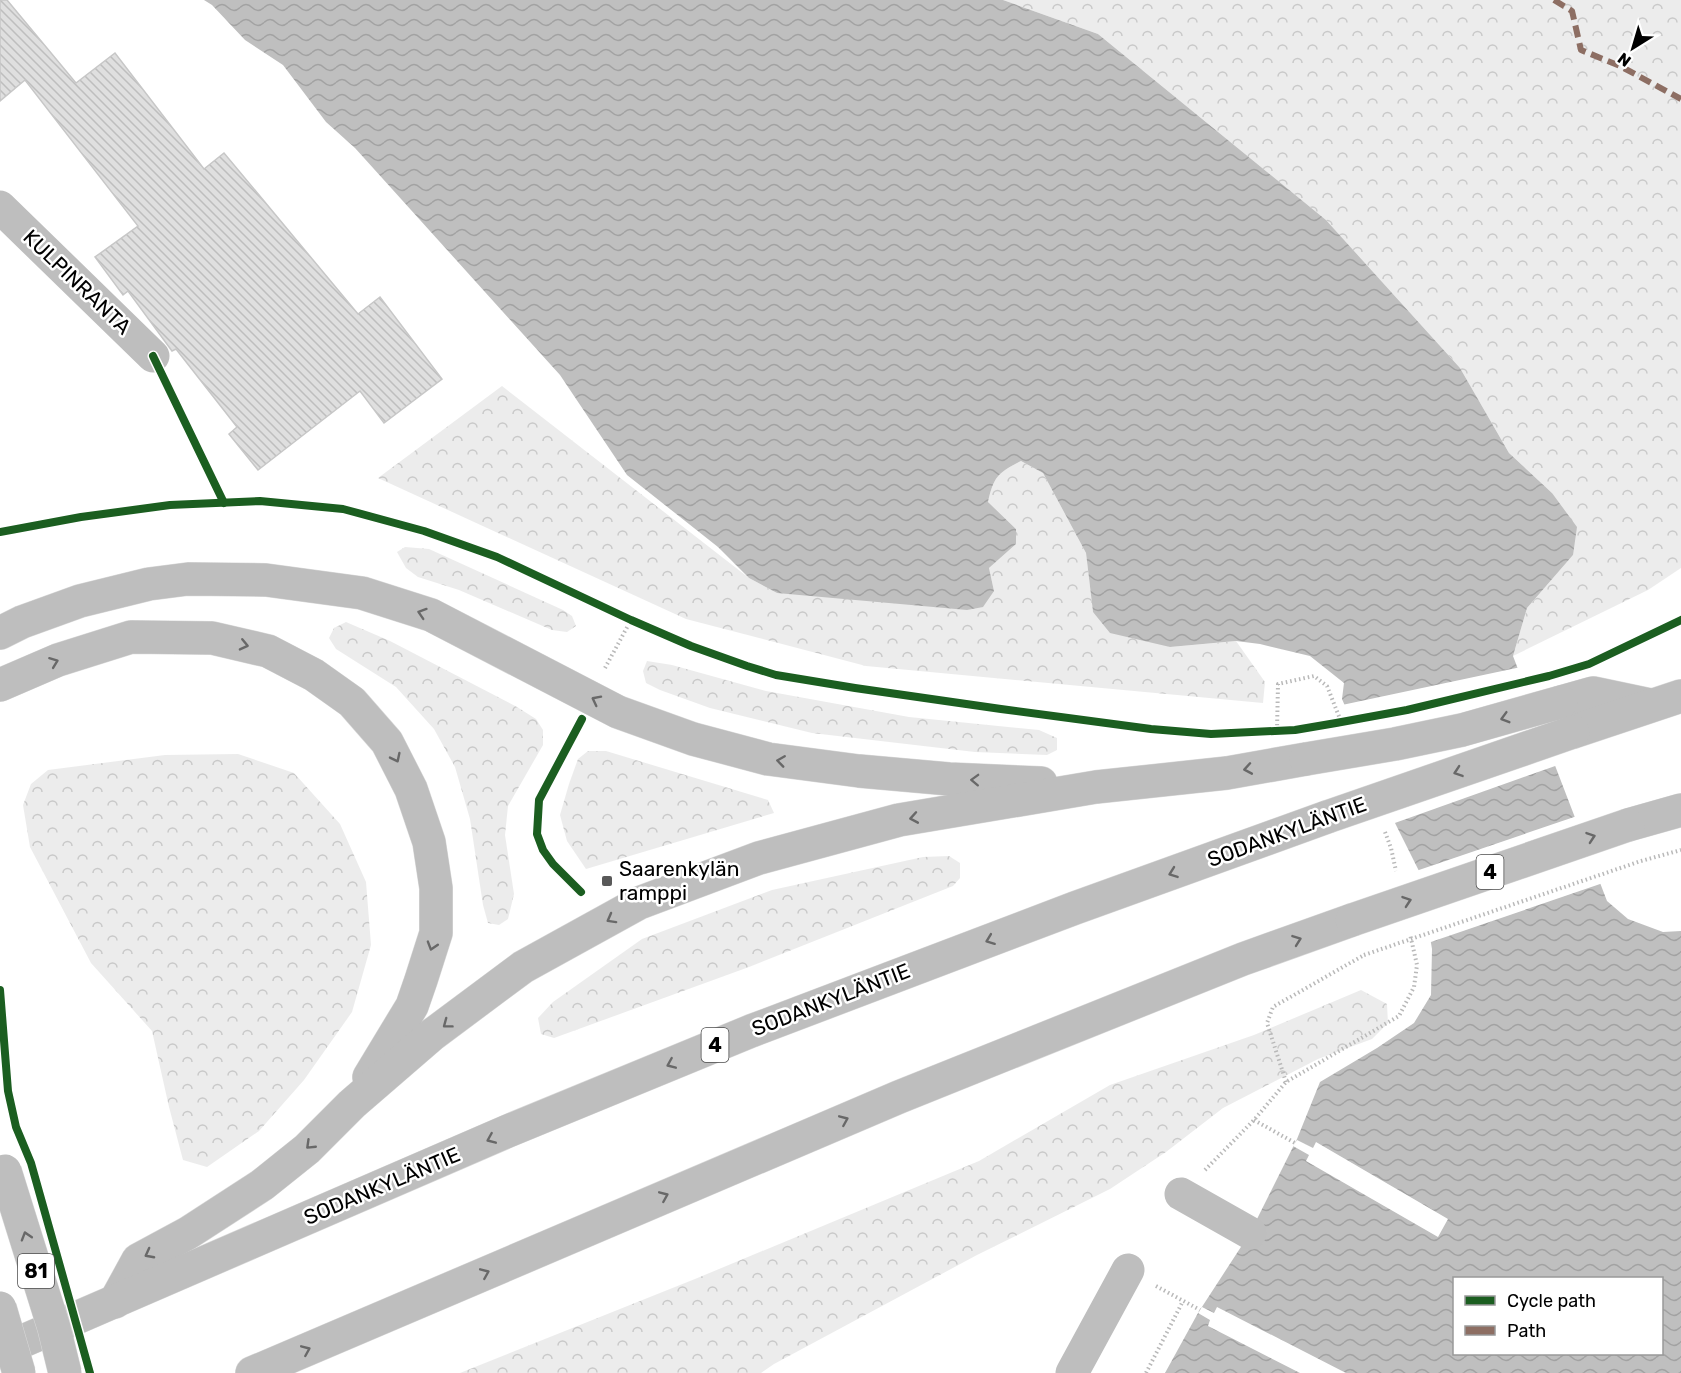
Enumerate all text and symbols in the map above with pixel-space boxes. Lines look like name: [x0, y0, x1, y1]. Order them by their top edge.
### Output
north arrow: [1603, 18, 1663, 78]
text: N: [1614, 49, 1635, 71]
street label: KULPINRANTA: [18, 224, 136, 339]
one-way arrow: [417, 607, 428, 620]
one-way arrow: [239, 638, 249, 651]
one-way arrow: [48, 657, 59, 670]
one-way arrow: [592, 696, 603, 708]
one-way arrow: [1500, 711, 1511, 723]
one-way arrow: [388, 752, 400, 763]
one-way arrow: [776, 755, 786, 767]
one-way arrow: [1244, 763, 1253, 775]
one-way arrow: [1453, 765, 1464, 777]
one-way arrow: [970, 774, 979, 786]
street label: SODANKYLÄNTIE: [1204, 791, 1370, 872]
one-way arrow: [910, 811, 920, 824]
one-way arrow: [1585, 832, 1596, 845]
road number: 4: [1476, 855, 1504, 889]
place label: Saarenkylän ramppi: [619, 856, 739, 905]
one-way arrow: [1168, 865, 1179, 878]
marker: Saarenkylän ramppi: [600, 874, 614, 888]
one-way arrow: [1401, 896, 1412, 908]
one-way arrow: [606, 912, 617, 923]
one-way arrow: [985, 933, 996, 945]
one-way arrow: [1292, 934, 1302, 947]
one-way arrow: [427, 940, 439, 951]
street label: SODANKYLÄNTIE: [748, 958, 913, 1041]
one-way arrow: [443, 1016, 454, 1027]
road number: 4: [702, 1028, 728, 1062]
one-way arrow: [667, 1057, 678, 1069]
one-way arrow: [838, 1115, 849, 1127]
one-way arrow: [487, 1132, 498, 1144]
one-way arrow: [307, 1138, 317, 1149]
street label: SODANKYLÄNTIE: [300, 1141, 464, 1230]
one-way arrow: [658, 1191, 669, 1203]
one-way arrow: [20, 1231, 33, 1242]
one-way arrow: [145, 1247, 155, 1258]
road number: 81: [18, 1254, 54, 1288]
one-way arrow: [479, 1268, 490, 1280]
legend: [1453, 1277, 1663, 1355]
text: Cycle path: [1507, 1290, 1596, 1312]
text: Path: [1507, 1320, 1546, 1342]
one-way arrow: [300, 1345, 311, 1357]

